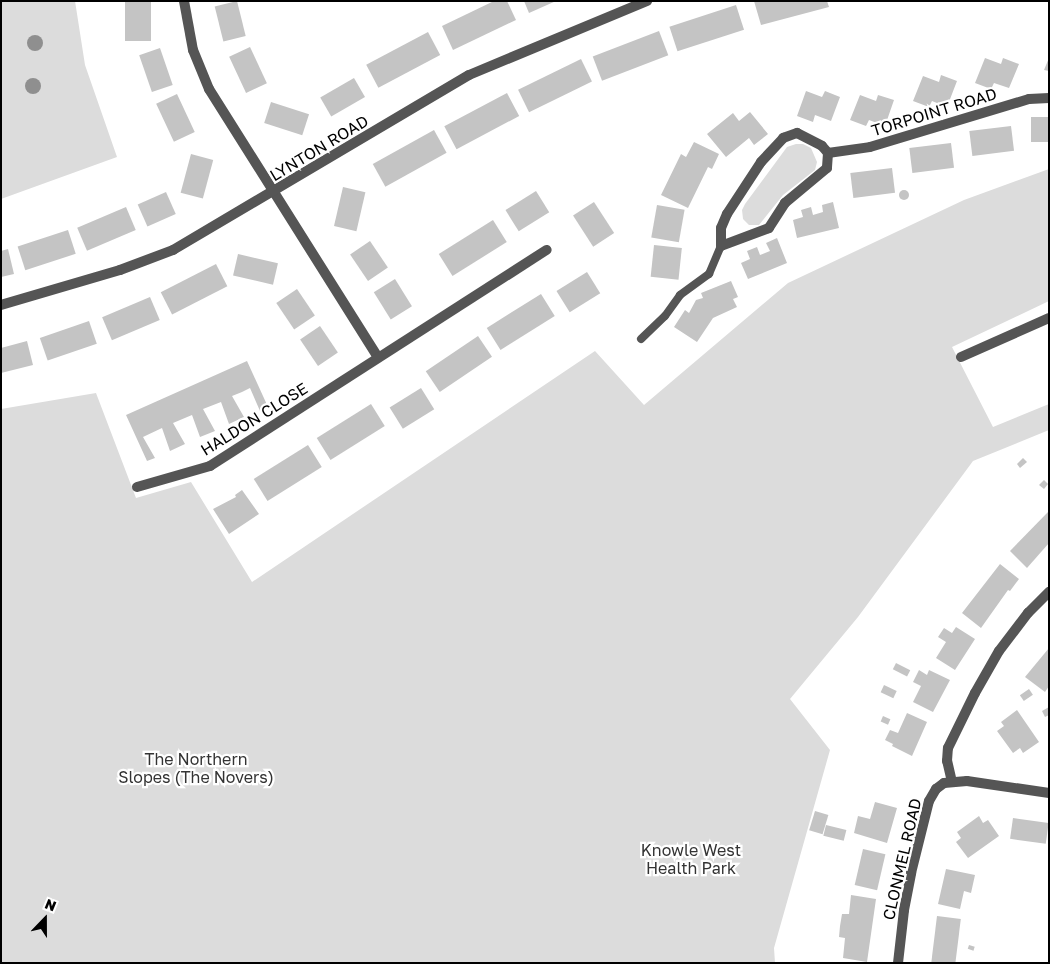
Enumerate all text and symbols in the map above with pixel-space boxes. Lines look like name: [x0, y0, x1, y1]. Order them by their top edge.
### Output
street label: TORPOINT ROAD: [869, 84, 999, 140]
street label: LYNTON ROAD: [266, 111, 372, 185]
street label: HALDON CLOSE: [197, 378, 311, 460]
park label: The Northern Slopes (The Novers): [118, 749, 274, 787]
street label: CLONMEL ROAD: [879, 796, 925, 922]
park label: Knowle West Health Park: [641, 840, 741, 878]
north arrow: [20, 894, 70, 944]
text: N: [43, 895, 59, 914]

